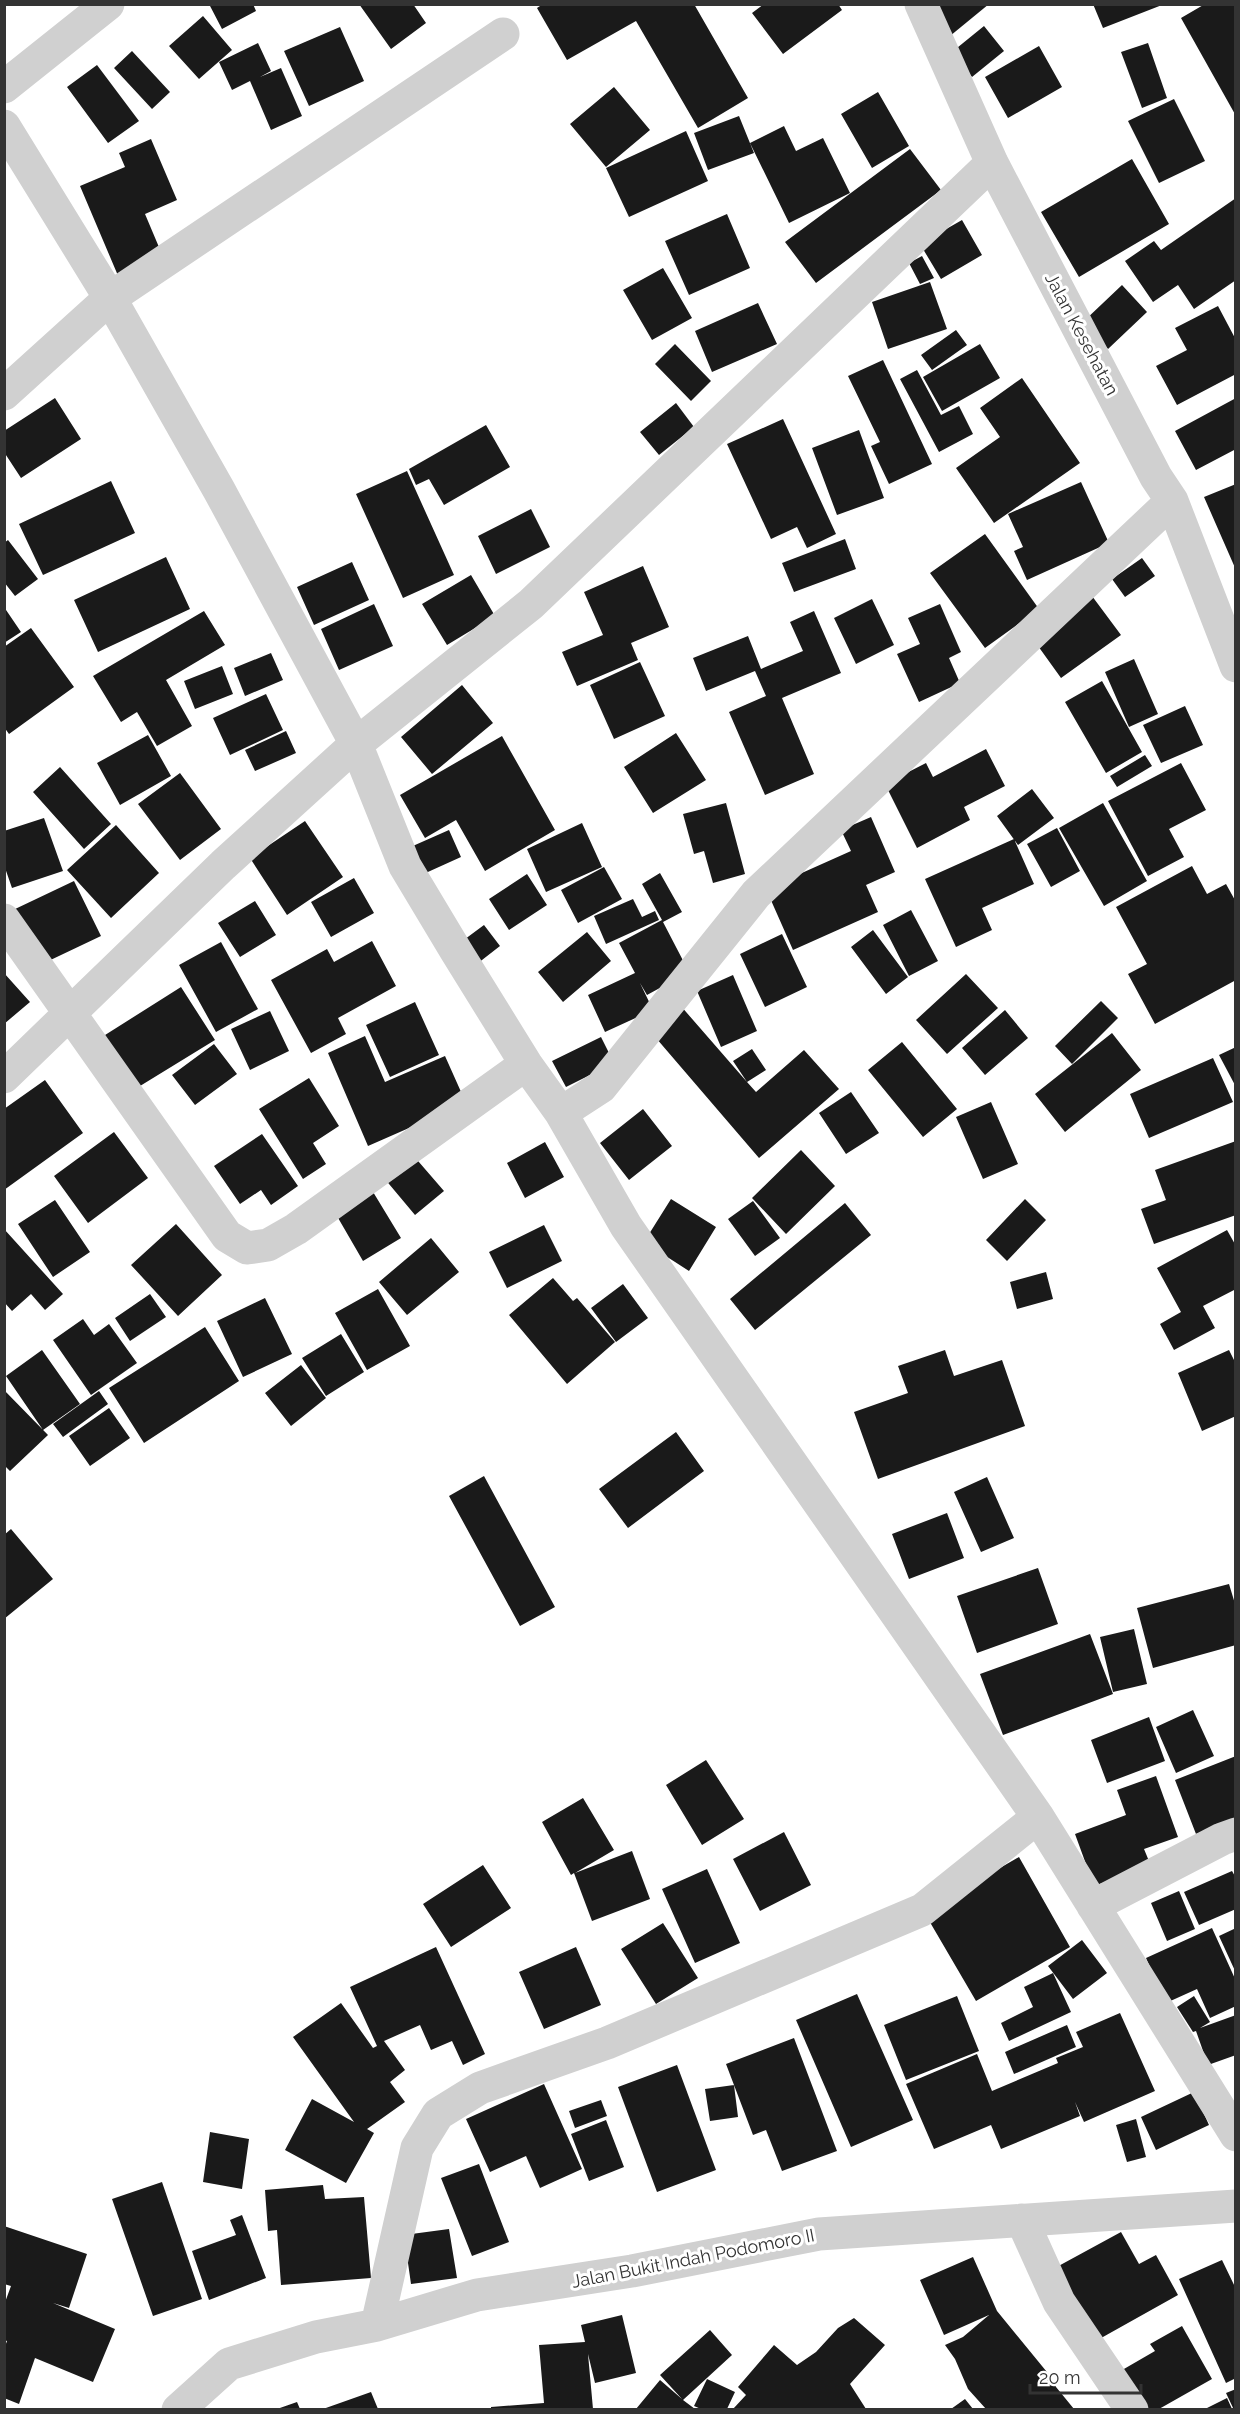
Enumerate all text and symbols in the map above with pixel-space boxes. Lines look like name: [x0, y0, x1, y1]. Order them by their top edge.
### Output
street label: Jalan Kesehatan: [1041, 269, 1123, 399]
street label: Jalan Bukit Indah Podomoro II: [570, 2224, 816, 2292]
scale bar: [1030, 2357, 1141, 2395]
text: 20 m: [1039, 2367, 1081, 2388]

